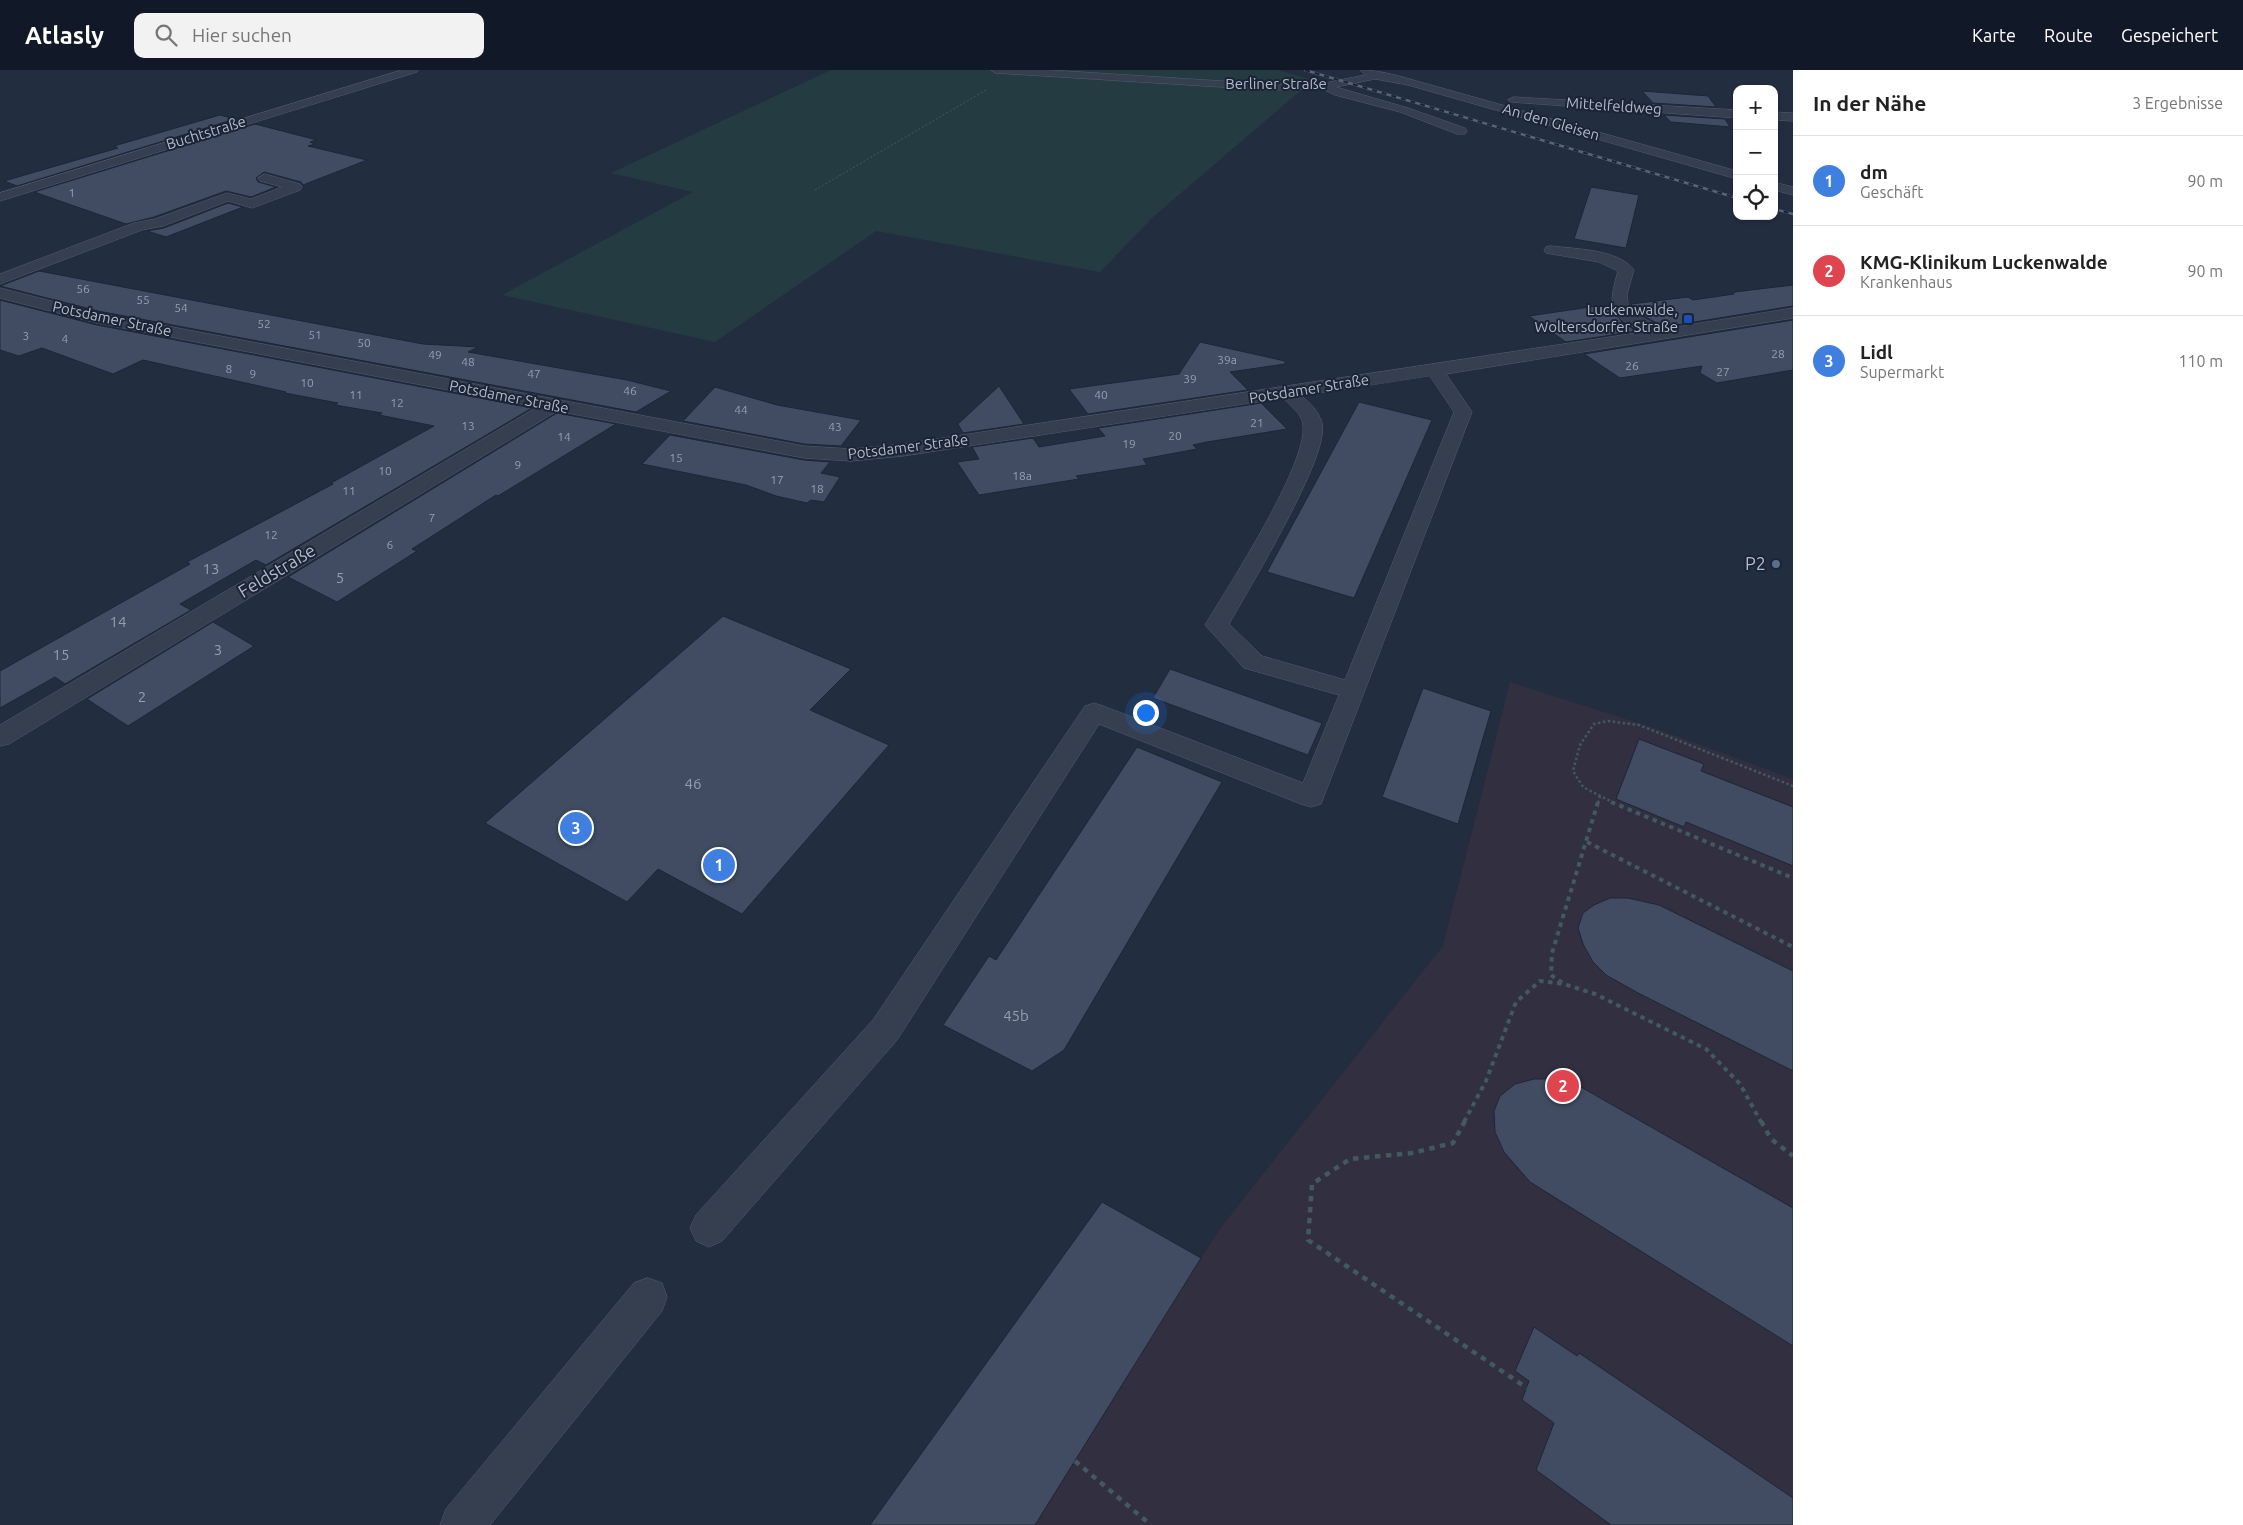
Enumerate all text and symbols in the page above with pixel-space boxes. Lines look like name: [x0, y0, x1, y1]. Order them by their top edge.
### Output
search box: [134, 13, 484, 58]
icon: search: [152, 21, 180, 49]
text: Atlasly: [25, 22, 104, 49]
text: Hier suchen: [192, 24, 292, 46]
text: Karte: [1972, 25, 2016, 45]
text: Route: [2044, 25, 2093, 45]
text: Gespeichert: [2121, 25, 2218, 45]
street label: Berliner Straße: [1225, 75, 1327, 92]
map controls: [1733, 85, 1778, 220]
button: +: [1733, 85, 1778, 130]
text: In der Nähe: [1813, 91, 1926, 115]
street label: Mittelfeldweg: [1566, 94, 1662, 117]
text: 3 Ergebnisse: [2132, 94, 2223, 112]
street label: An den Gleisen: [1501, 100, 1602, 143]
street label: Buchtstraße: [164, 112, 248, 153]
button: −: [1733, 130, 1778, 175]
text: dm: [1860, 161, 1888, 183]
text: 1: [1824, 172, 1834, 190]
text: 90 m: [2187, 172, 2223, 190]
button: locate: [1733, 175, 1778, 220]
text: Geschäft: [1860, 183, 1924, 201]
house number: 1: [69, 186, 75, 199]
text: KMG-Klinikum Luckenwalde: [1860, 251, 2108, 273]
text: 2: [1824, 262, 1834, 280]
text: 90 m: [2187, 262, 2223, 280]
text: Krankenhaus: [1860, 273, 1952, 291]
house number: 56: [76, 282, 90, 295]
house number: 55: [136, 293, 150, 306]
street label: Potsdamer Straße: [51, 298, 173, 339]
house number: 54: [174, 301, 188, 314]
place label: Luckenwalde, Woltersdorfer Straße: [1535, 301, 1678, 335]
marker: Luckenwalde, Woltersdorfer Straße: [1682, 313, 1694, 325]
house number: 52: [257, 317, 271, 330]
house number: 51: [308, 328, 322, 341]
house number: 3: [23, 329, 29, 342]
house number: 4: [62, 332, 69, 345]
house number: 50: [357, 336, 371, 349]
text: Lidl: [1860, 341, 1893, 363]
house number: 28: [1771, 347, 1785, 360]
house number: 49: [428, 348, 442, 361]
text: 3: [1824, 352, 1834, 370]
text: 110 m: [2178, 352, 2223, 370]
house number: 39a: [1217, 353, 1237, 366]
house number: 48: [461, 355, 475, 368]
house number: 26: [1625, 359, 1639, 372]
house number: 8: [226, 362, 233, 375]
text: Supermarkt: [1860, 363, 1944, 381]
house number: 27: [1716, 365, 1730, 378]
house number: 9: [250, 367, 256, 380]
house number: 47: [527, 367, 541, 380]
street label: Potsdamer Straße: [1248, 371, 1370, 406]
house number: 39: [1183, 372, 1197, 385]
house number: 10: [300, 376, 314, 389]
street label: Potsdamer Straße: [448, 377, 570, 416]
house number: 46: [623, 384, 637, 397]
house number: 11: [349, 388, 363, 401]
house number: 40: [1094, 388, 1108, 401]
house number: 12: [390, 396, 404, 409]
house number: 44: [734, 403, 748, 416]
house number: 21: [1250, 416, 1264, 429]
house number: 13: [461, 419, 475, 432]
house number: 43: [828, 420, 842, 433]
house number: 20: [1168, 429, 1182, 442]
house number: 14: [557, 430, 571, 443]
street label: Potsdamer Straße: [847, 431, 969, 462]
house number: 19: [1122, 437, 1136, 450]
house number: 15: [669, 451, 683, 464]
house number: 9: [515, 458, 521, 471]
house number: 10: [378, 464, 392, 477]
house number: 18a: [1012, 469, 1032, 482]
house number: 17: [770, 473, 784, 486]
house number: 18: [810, 482, 824, 495]
house number: 11: [342, 484, 356, 497]
house number: 7: [429, 511, 435, 524]
house number: 12: [264, 528, 278, 541]
house number: 6: [387, 538, 394, 551]
street label: Feldstraße: [234, 539, 319, 601]
place label: P2: [1745, 553, 1766, 573]
marker: P2: [1770, 558, 1782, 570]
house number: 13: [203, 560, 219, 577]
house number: 5: [336, 569, 344, 586]
house number: 14: [110, 613, 126, 630]
house number: 3: [214, 641, 222, 658]
house number: 15: [53, 646, 69, 663]
house number: 2: [138, 688, 146, 705]
your location: [1133, 700, 1159, 726]
house number: 46: [685, 775, 701, 792]
pin: 3: [560, 809, 592, 847]
pin: 1: [703, 846, 735, 884]
house number: 45b: [1003, 1007, 1029, 1024]
pin: 2: [1547, 1067, 1579, 1105]

